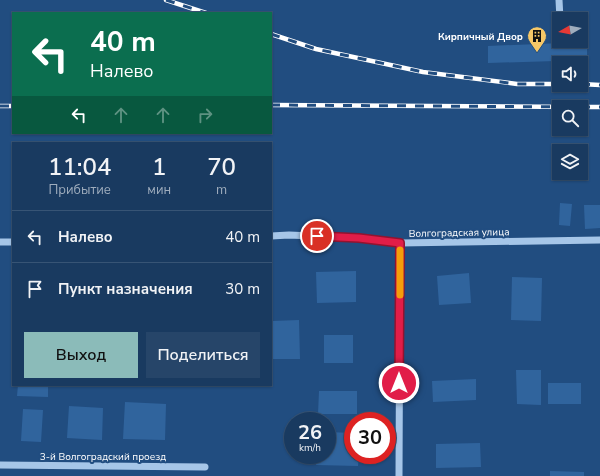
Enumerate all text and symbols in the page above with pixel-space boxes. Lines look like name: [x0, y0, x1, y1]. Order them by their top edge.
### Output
north arrow: [552, 12, 588, 48]
map controls: [552, 12, 588, 180]
text: 40 m: [90, 23, 156, 61]
building icon: Кирпичный Двор: [526, 25, 548, 53]
icon: left: [24, 28, 76, 80]
place label: Кирпичный Двор: [438, 30, 523, 44]
button: sound: [552, 56, 588, 92]
text: Налево: [90, 59, 154, 83]
button: search: [552, 100, 588, 136]
icon: left: [68, 104, 90, 126]
icon: ahead: [110, 104, 132, 126]
icon: ahead: [152, 104, 174, 126]
icon: right: [194, 104, 216, 126]
button: layers: [552, 144, 588, 180]
text: 11:04: [48, 151, 111, 183]
text: 1: [152, 151, 166, 183]
text: 70: [207, 151, 236, 183]
text: Прибытие: [48, 181, 111, 199]
text: мин: [147, 181, 171, 199]
text: m: [216, 181, 227, 199]
pin: [300, 219, 334, 253]
icon: arrive: [306, 225, 328, 247]
street label: Волгоградская улица: [408, 225, 510, 241]
icon: left: [24, 226, 46, 248]
text: Налево: [58, 227, 113, 247]
text: 40 m: [225, 227, 260, 247]
icon: arrive: [24, 278, 46, 300]
text: Пункт назначения: [58, 279, 193, 299]
text: 30 m: [225, 279, 260, 299]
button: Выход: [24, 332, 138, 378]
button: Поделиться: [146, 332, 260, 378]
position arrow: [378, 362, 420, 404]
speed limit sign: 30: [344, 412, 396, 464]
text: 26: [298, 419, 322, 446]
text: km/h: [299, 441, 321, 455]
street label: 3-й Волгоградский проезд: [40, 450, 166, 464]

